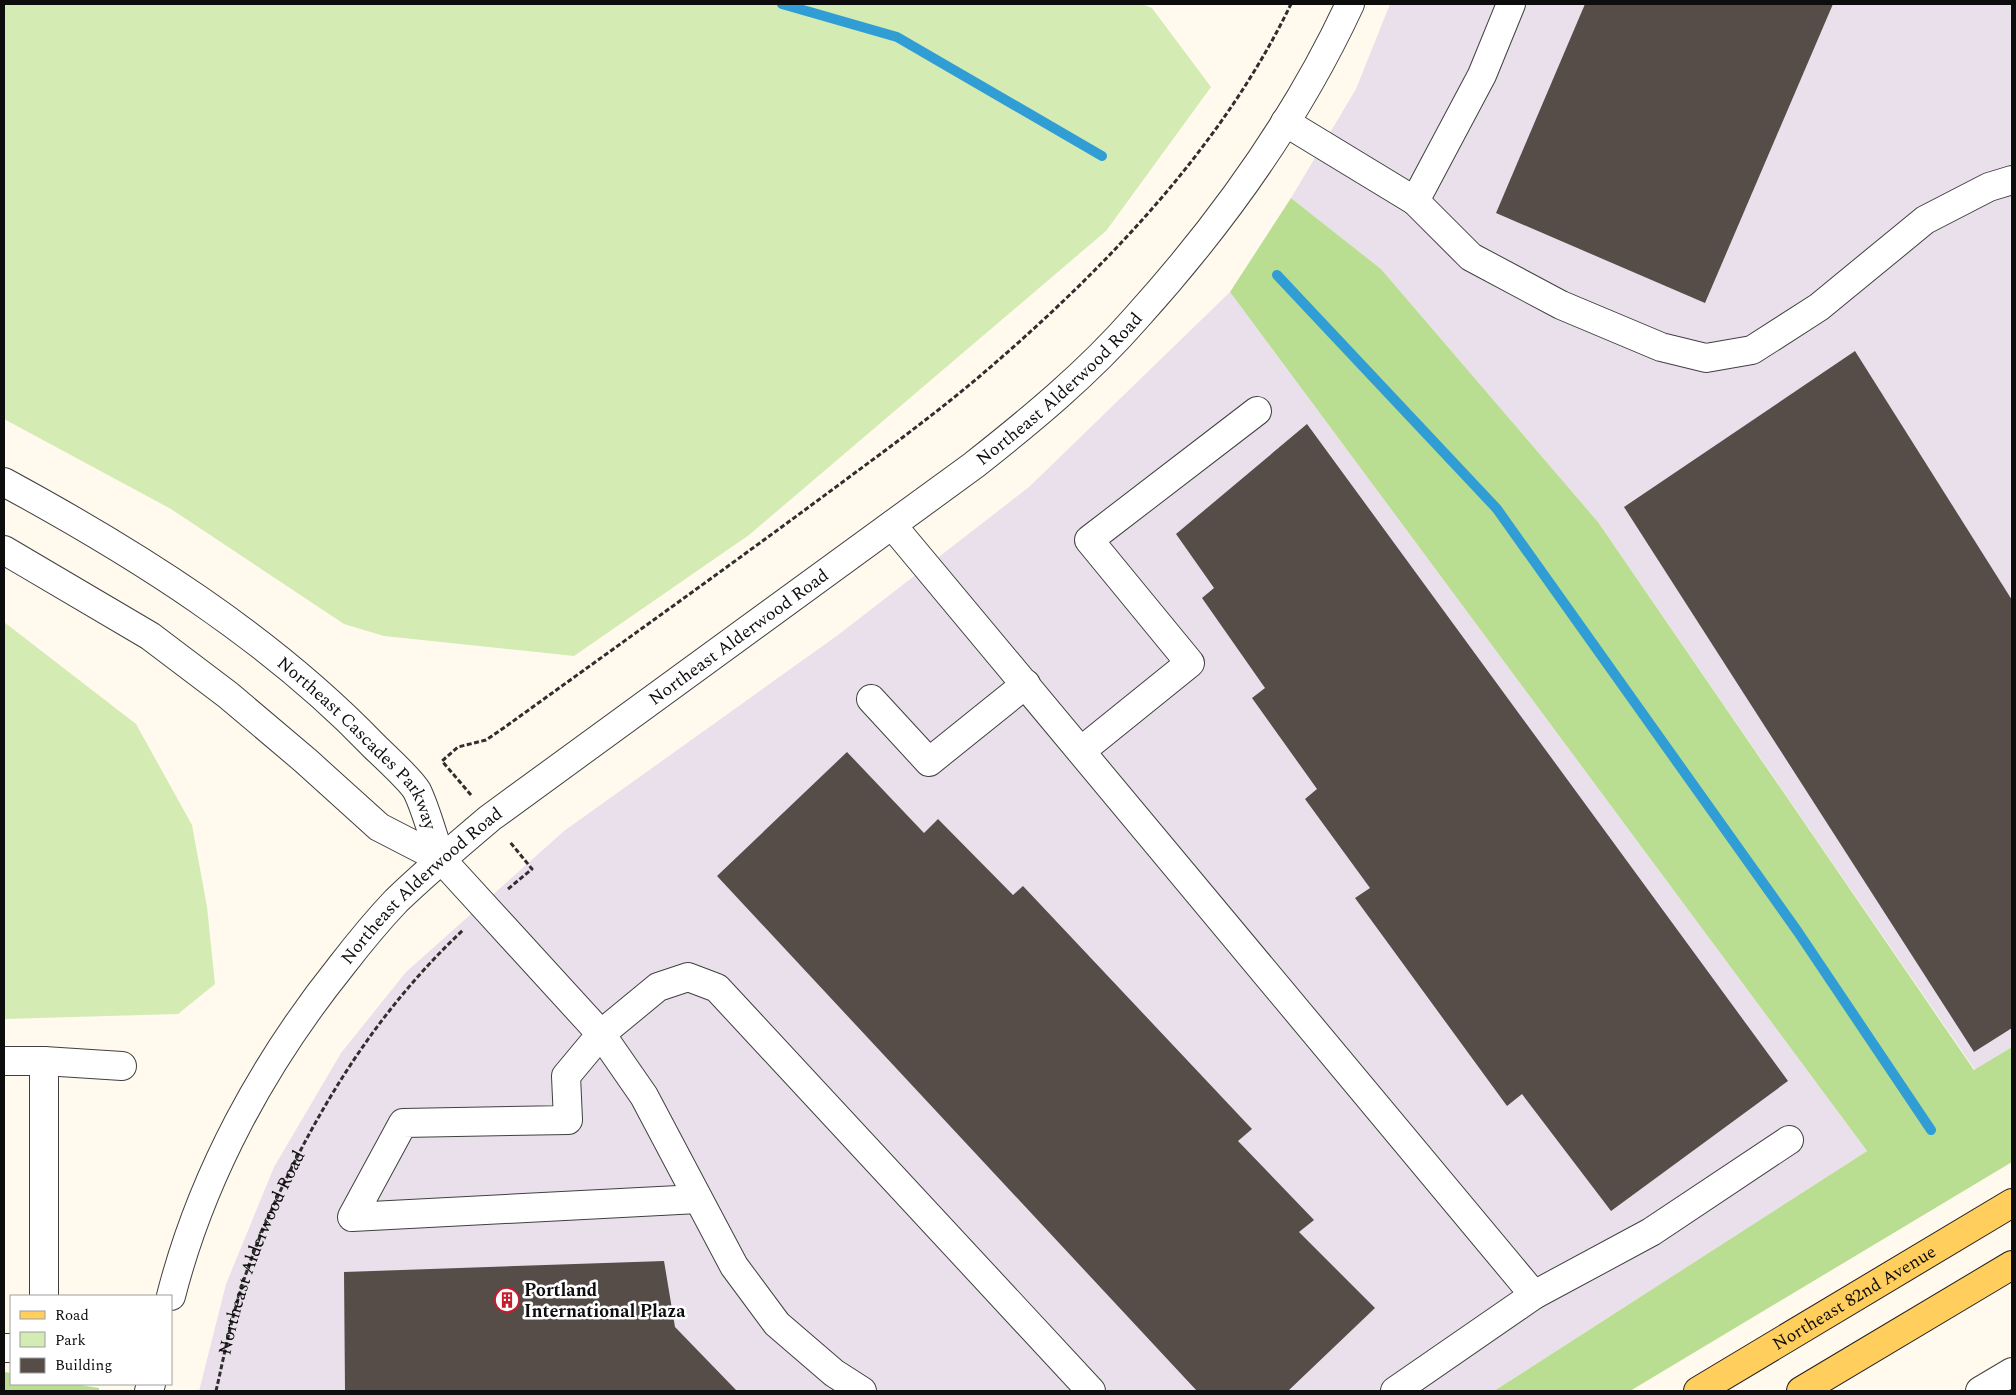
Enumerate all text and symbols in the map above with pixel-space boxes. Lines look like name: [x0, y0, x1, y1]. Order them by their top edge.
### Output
street label: Northeast Alderwood Road: [970, 306, 1149, 472]
street label: Northeast Alderwood Road: [643, 562, 834, 712]
street label: Northeast Cascades Parkway: [271, 650, 444, 834]
street label: Northeast Alderwood Road: [334, 800, 508, 970]
street label: Northeast Alderwood Road: [211, 1145, 312, 1357]
street label: Northeast 82nd Avenue: [1767, 1238, 1941, 1357]
place label: Portland International Plaza: [524, 1277, 686, 1325]
building icon: Portland International Plaza: [494, 1287, 520, 1313]
legend: [10, 1295, 172, 1385]
text: Road: [55, 1304, 89, 1327]
text: Park: [55, 1329, 86, 1352]
text: Building: [55, 1354, 112, 1377]

